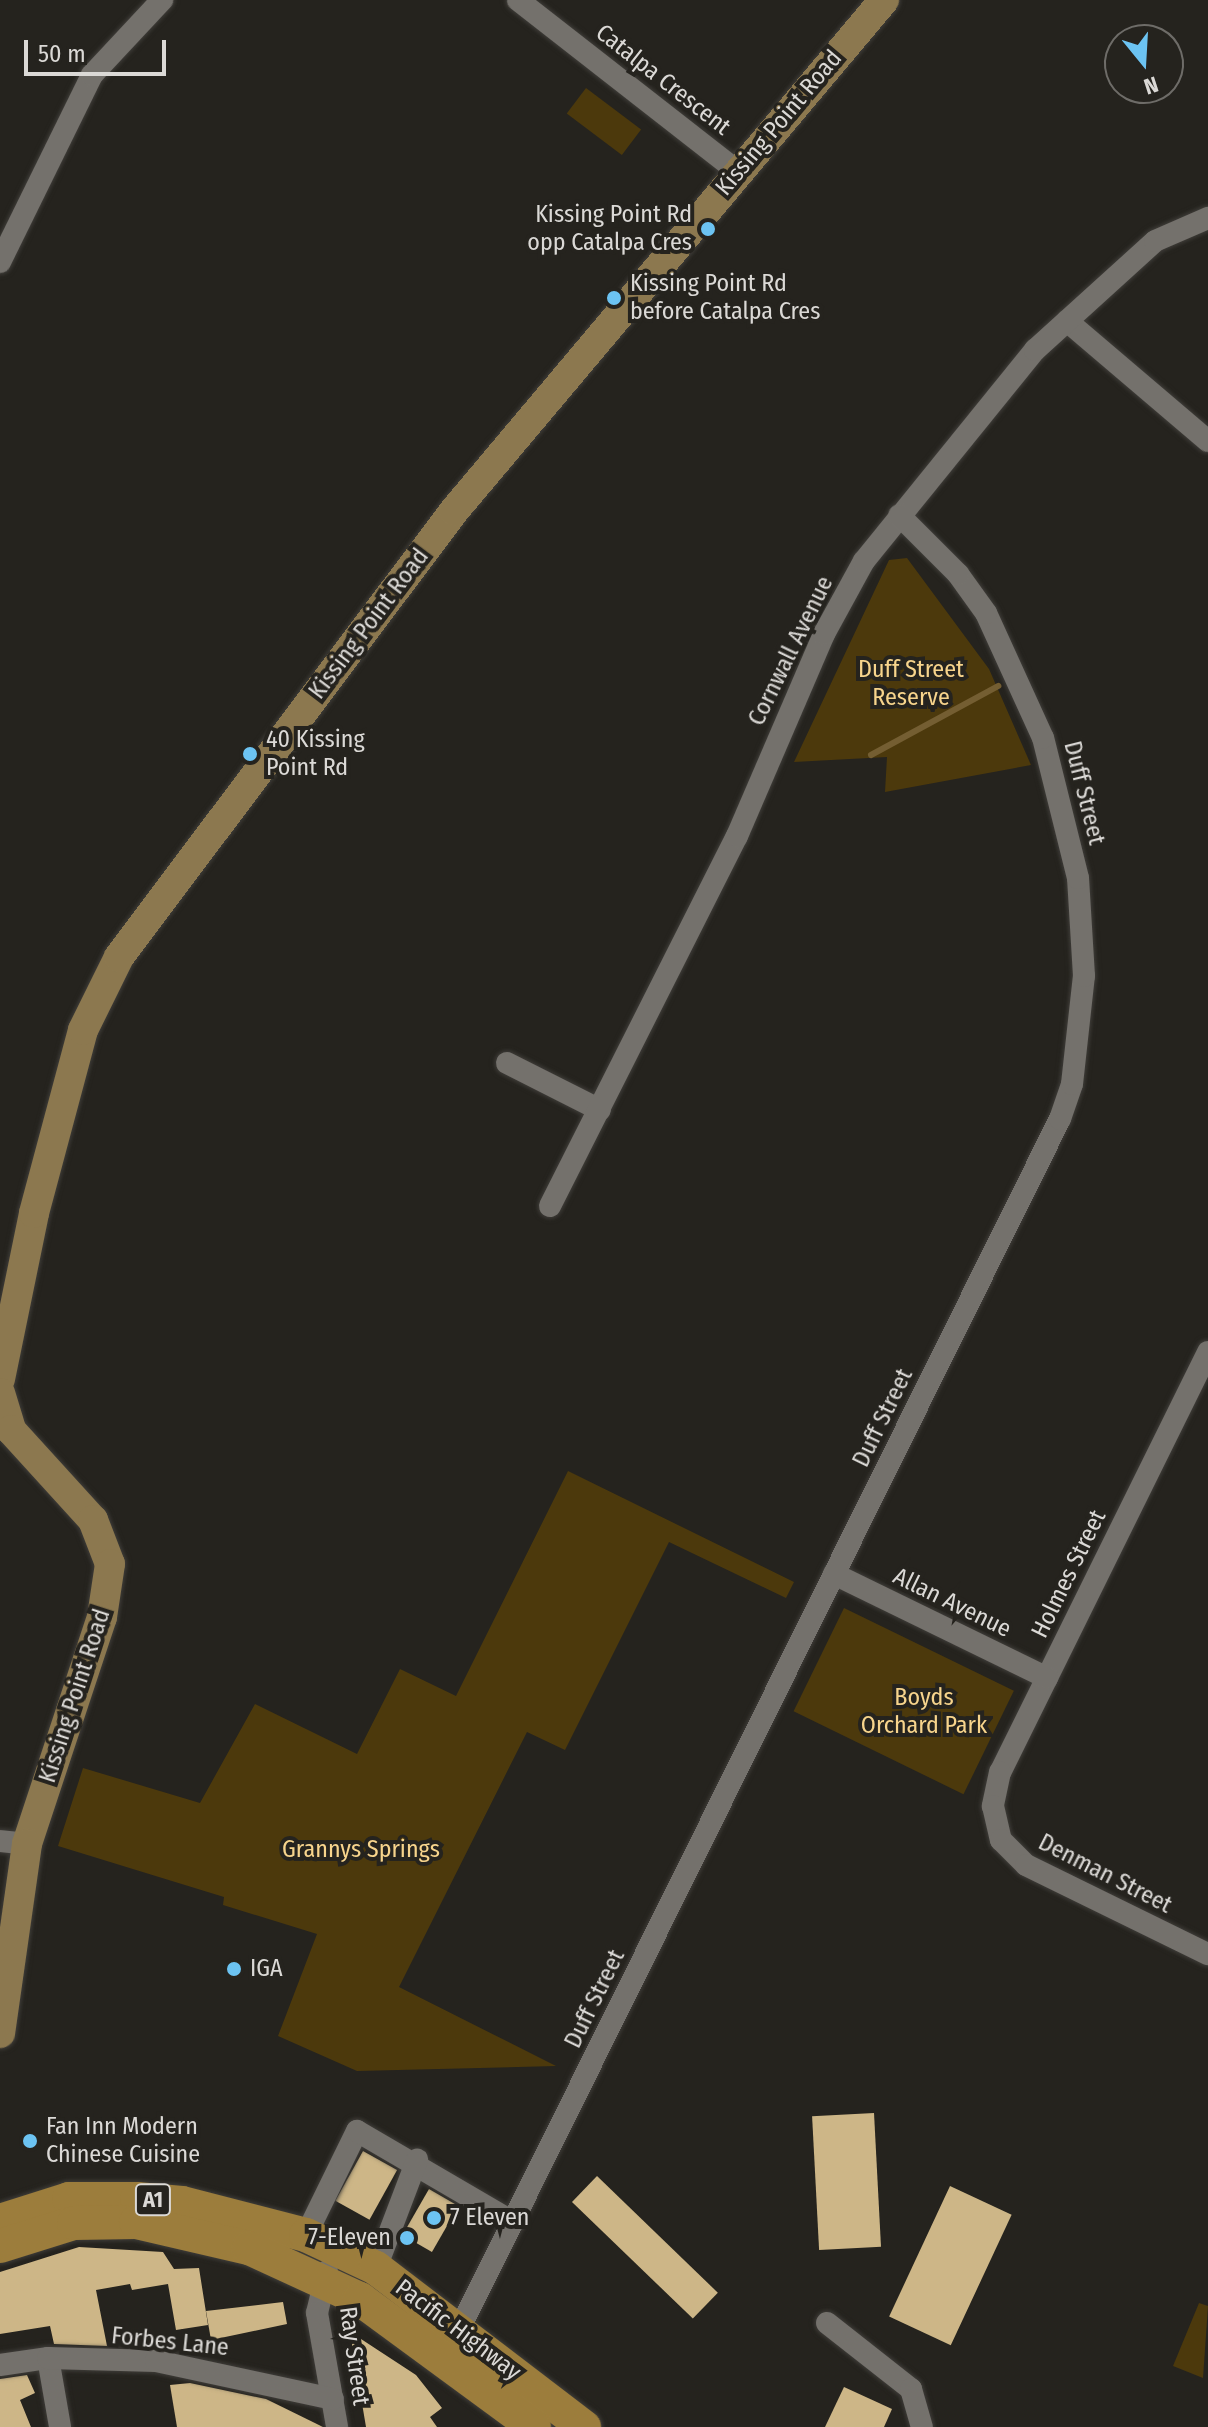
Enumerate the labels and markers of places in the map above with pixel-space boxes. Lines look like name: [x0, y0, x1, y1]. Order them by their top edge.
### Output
place label: Kissing Point Rd opp Catalpa Cres: [527, 201, 692, 257]
marker: Kissing Point Rd opp Catalpa Cres: [699, 220, 717, 238]
place label: Kissing Point Rd before Catalpa Cres: [630, 270, 820, 326]
marker: Kissing Point Rd before Catalpa Cres: [605, 289, 623, 307]
place label: 40 Kissing Point Rd: [266, 726, 365, 782]
marker: 40 Kissing Point Rd: [241, 745, 259, 763]
place label: IGA: [250, 1955, 283, 1983]
marker: IGA: [225, 1960, 243, 1978]
place label: Fan Inn Modern Chinese Cuisine: [46, 2113, 200, 2169]
marker: Fan Inn Modern Chinese Cuisine: [21, 2132, 39, 2150]
place label: 7 Eleven: [450, 2204, 530, 2232]
marker: 7 Eleven: [425, 2209, 443, 2227]
place label: 7-Eleven: [308, 2224, 391, 2252]
marker: 7-Eleven: [398, 2229, 416, 2247]

